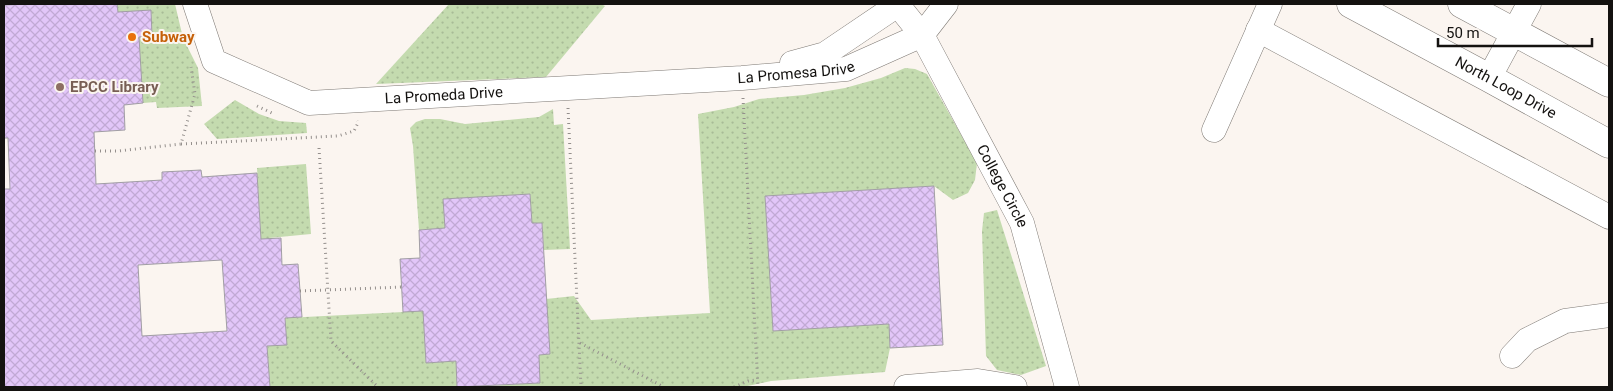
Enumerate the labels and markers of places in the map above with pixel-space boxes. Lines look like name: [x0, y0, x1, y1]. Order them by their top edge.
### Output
place label: Subway: [142, 28, 195, 46]
marker: Subway: [126, 31, 138, 43]
place label: EPCC Library: [70, 78, 159, 96]
marker: EPCC Library: [54, 81, 66, 93]

